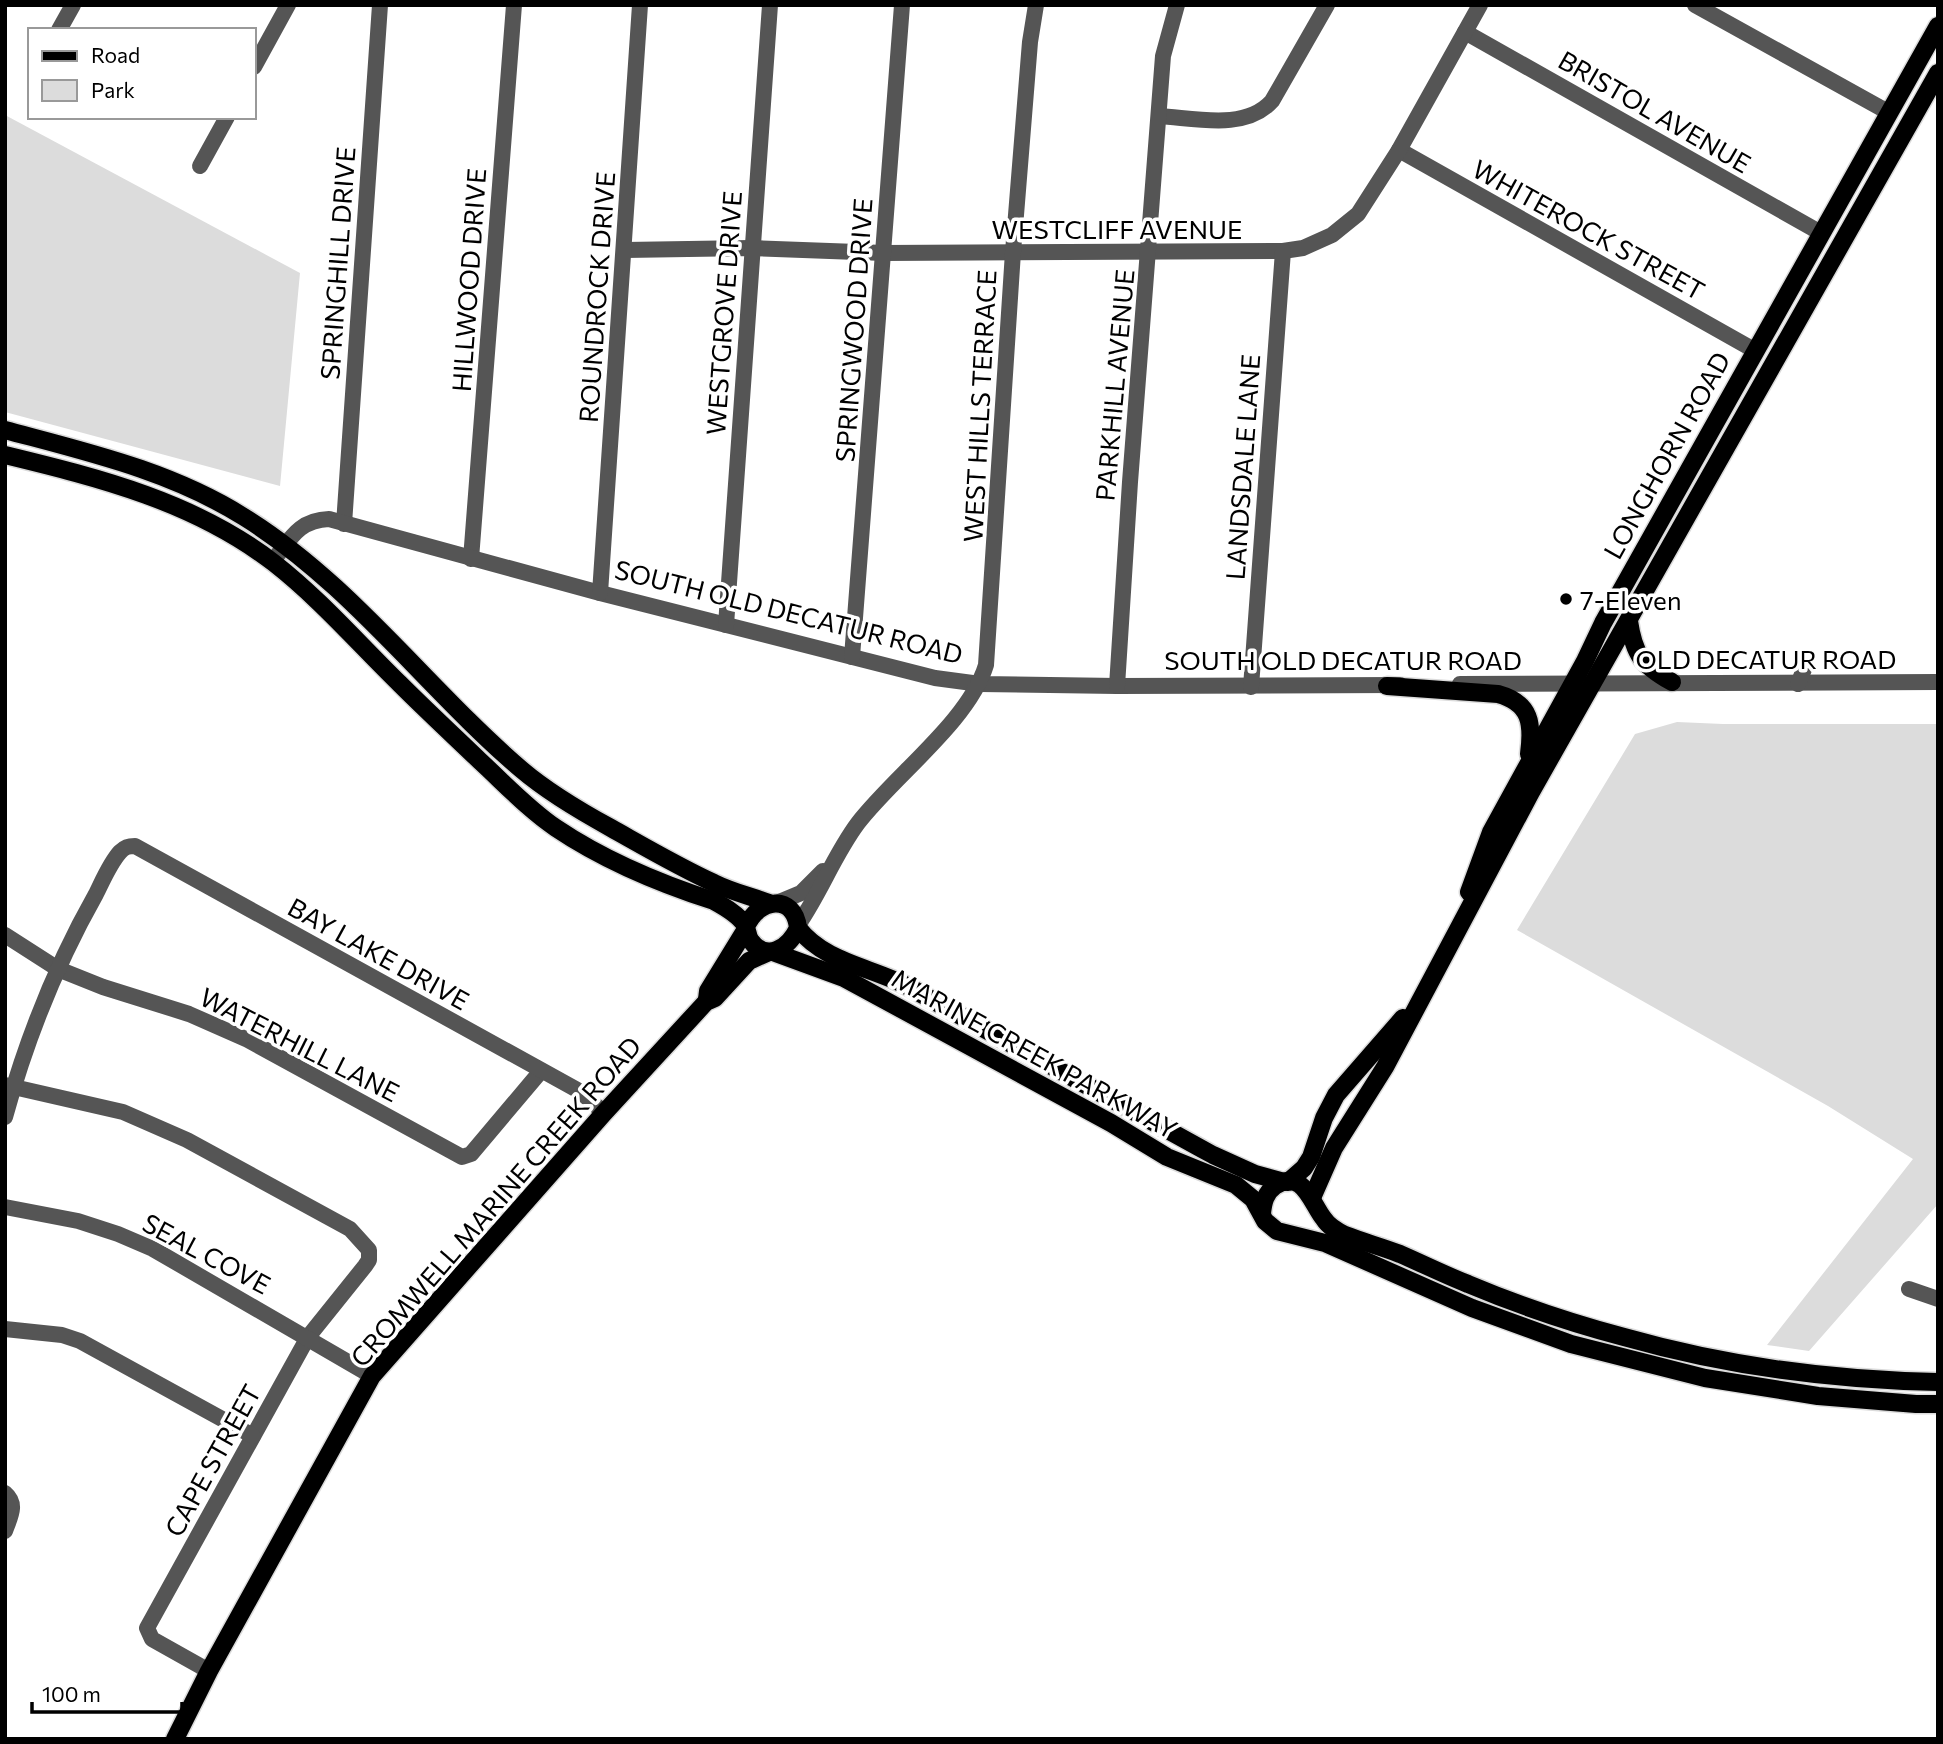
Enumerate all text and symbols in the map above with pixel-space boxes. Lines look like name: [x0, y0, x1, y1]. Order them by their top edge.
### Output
legend: [28, 28, 256, 119]
text: Road: [91, 42, 140, 67]
street label: BRISTOL AVENUE: [1553, 43, 1757, 179]
text: Park: [91, 77, 135, 102]
street label: SPRINGHILL DRIVE: [313, 145, 361, 381]
street label: WHITEROCK STREET: [1468, 152, 1710, 306]
street label: HILLWOOD DRIVE: [445, 167, 491, 393]
street label: ROUNDROCK DRIVE: [572, 170, 620, 424]
street label: WESTGROVE DRIVE: [699, 190, 747, 436]
street label: SPRINGWOOD DRIVE: [828, 197, 878, 463]
street label: WESTCLIFF AVENUE: [992, 213, 1242, 244]
street label: PARKHILL AVENUE: [1088, 268, 1140, 502]
street label: WEST HILLS TERRACE: [956, 269, 1002, 543]
street label: LONGHORN ROAD: [1596, 346, 1736, 564]
street label: LANDSDALE LANE: [1219, 353, 1265, 581]
street label: SOUTH OLD DECATUR ROAD: [612, 553, 966, 669]
place label: 7-Eleven: [1580, 584, 1682, 615]
marker: 7-Eleven: [1558, 591, 1574, 607]
street label: OLD DECATUR ROAD: [1636, 643, 1896, 674]
street label: SOUTH OLD DECATUR ROAD: [1164, 644, 1522, 675]
street label: BAY LAKE DRIVE: [283, 890, 475, 1016]
street label: MARINE CREEK PARKWAY: [887, 962, 1183, 1144]
street label: WATERHILL LANE: [195, 980, 405, 1108]
street label: CROMWELL MARINE CREEK ROAD: [343, 1030, 647, 1372]
street label: SEAL COVE: [138, 1206, 276, 1300]
street label: CAPE STREET: [157, 1379, 267, 1541]
scale bar: [32, 1670, 182, 1714]
text: 100 m: [42, 1681, 101, 1706]

